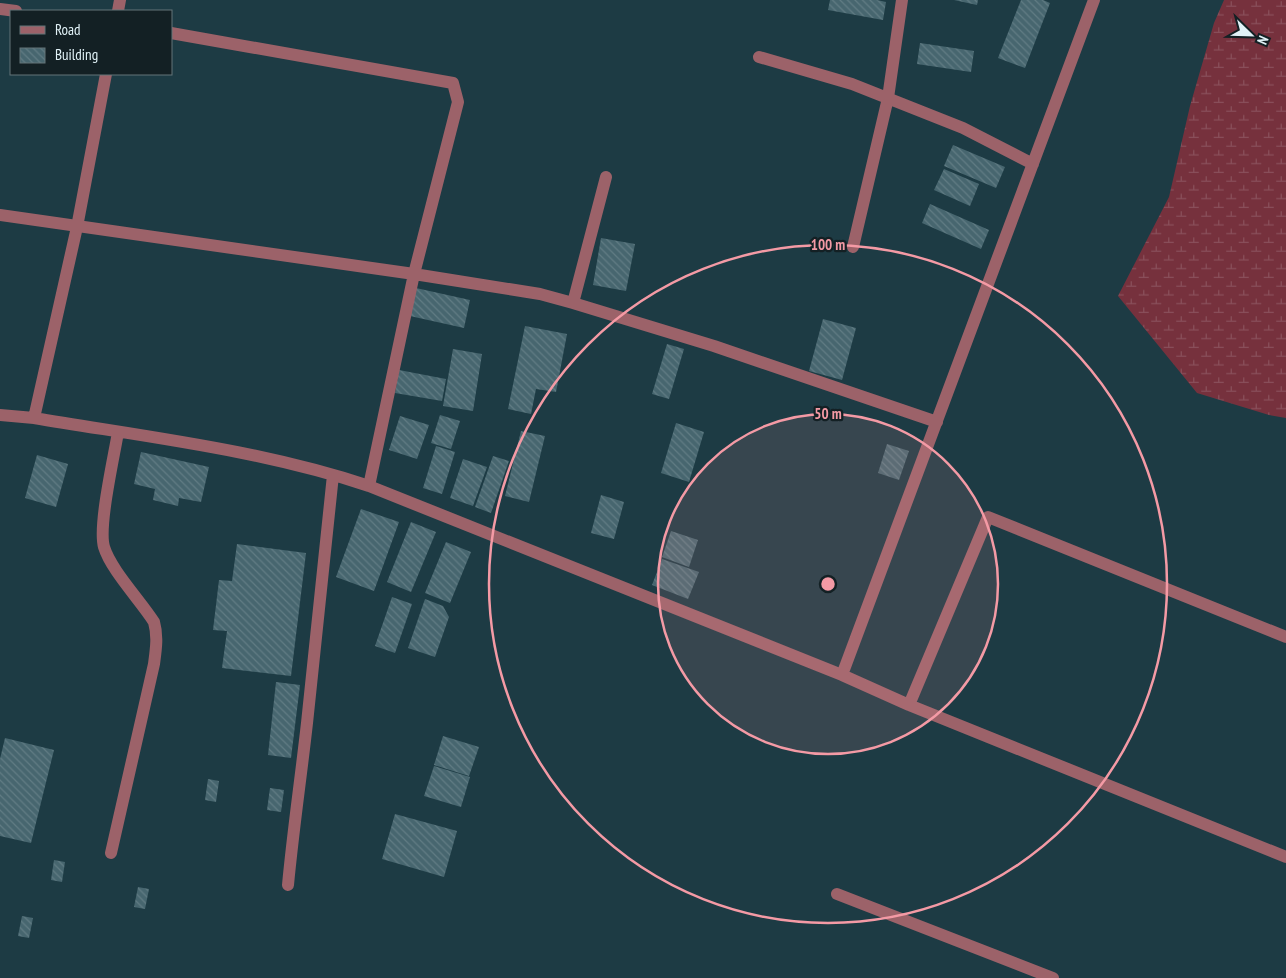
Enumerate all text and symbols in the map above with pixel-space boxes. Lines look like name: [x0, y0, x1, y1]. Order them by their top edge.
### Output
legend: [10, 10, 172, 75]
north arrow: [1226, 10, 1276, 60]
text: Road: [55, 20, 81, 39]
text: N: [1253, 33, 1273, 47]
text: Building: [55, 45, 98, 64]
text: 100 m: [811, 235, 845, 254]
text: 50 m: [814, 404, 842, 423]
centre of rings: [819, 575, 837, 593]

